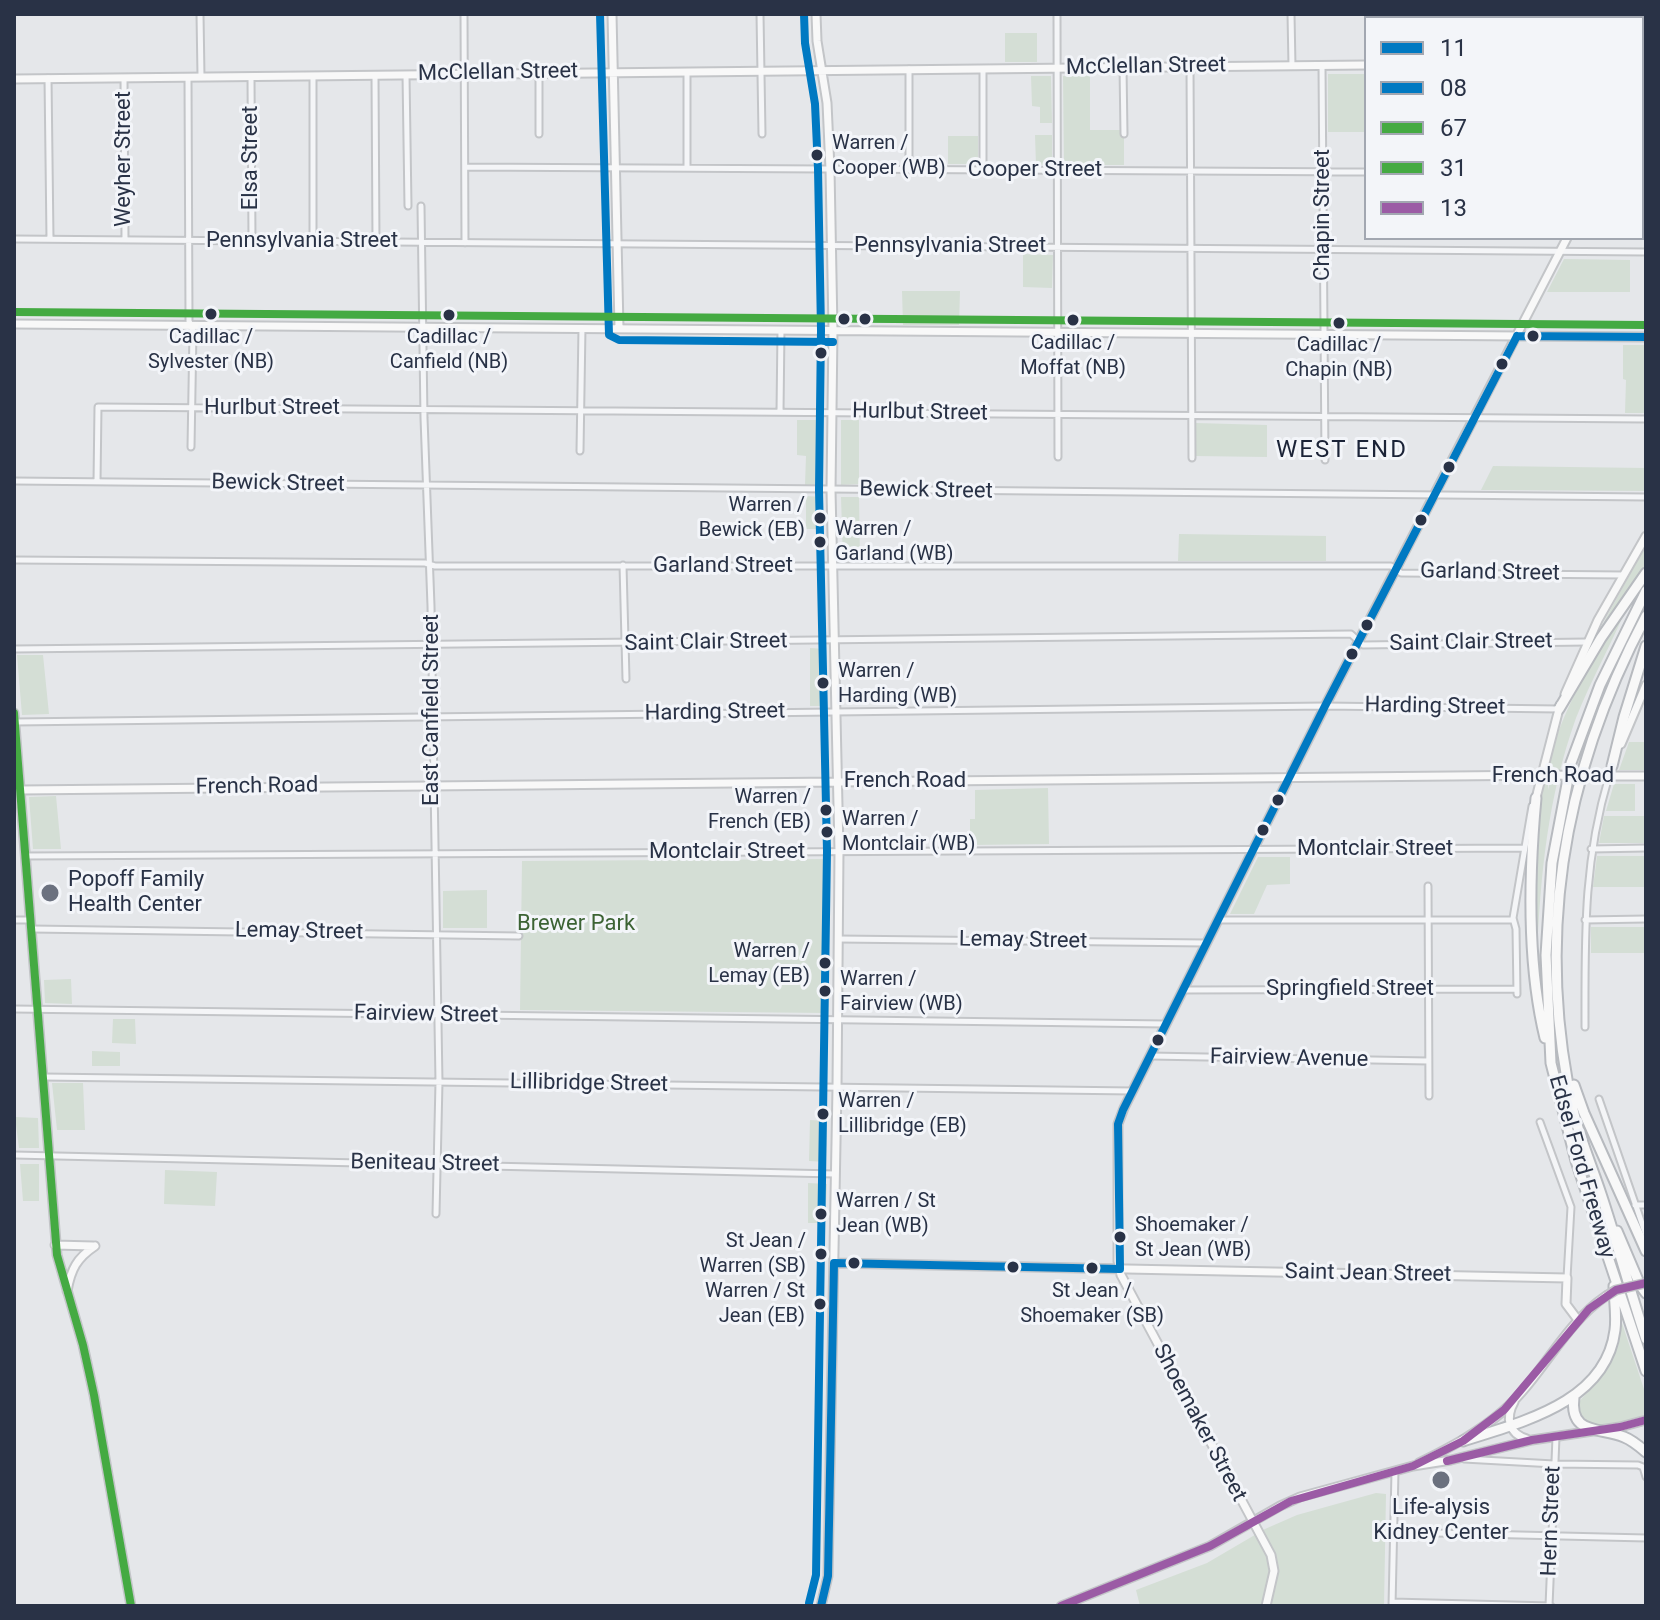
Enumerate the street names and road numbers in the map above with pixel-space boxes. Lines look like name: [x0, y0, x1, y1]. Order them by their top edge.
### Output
street label: McClellan Street: [1066, 52, 1226, 82]
street label: McClellan Street: [418, 58, 578, 88]
street label: Weyher Street: [111, 91, 137, 227]
street label: Elsa Street: [238, 106, 264, 210]
street label: Chapin Street: [1310, 149, 1336, 281]
street label: Cooper Street: [968, 157, 1102, 183]
street label: Pennsylvania Street: [206, 228, 398, 254]
street label: Pennsylvania Street: [854, 233, 1046, 259]
street label: Hurlbut Street: [204, 395, 340, 421]
street label: Hurlbut Street: [852, 399, 988, 427]
street label: Bewick Street: [211, 470, 345, 498]
street label: Bewick Street: [859, 477, 993, 505]
street label: Garland Street: [653, 553, 793, 579]
street label: Garland Street: [1420, 559, 1560, 587]
street label: East Canfield Street: [419, 614, 445, 806]
street label: Saint Clair Street: [624, 628, 788, 658]
street label: Saint Clair Street: [1389, 628, 1553, 658]
street label: Harding Street: [1364, 693, 1506, 721]
street label: Harding Street: [644, 699, 786, 727]
street label: French Road: [1492, 763, 1614, 789]
street label: French Road: [844, 768, 966, 794]
street label: French Road: [196, 773, 318, 801]
street label: Montclair Street: [1297, 836, 1453, 862]
street label: Montclair Street: [649, 839, 805, 865]
street label: Lemay Street: [235, 918, 363, 946]
street label: Lemay Street: [959, 927, 1087, 955]
street label: Springfield Street: [1266, 976, 1434, 1002]
street label: Fairview Street: [354, 1001, 498, 1029]
street label: Fairview Avenue: [1210, 1044, 1368, 1074]
street label: Lillibridge Street: [510, 1069, 668, 1099]
street label: Edsel Ford Freeway: [1542, 1072, 1620, 1262]
street label: Beniteau Street: [350, 1149, 500, 1179]
street label: Saint Jean Street: [1284, 1259, 1452, 1289]
street label: Shoemaker Street: [1146, 1340, 1252, 1506]
street label: Hern Street: [1537, 1465, 1567, 1577]

